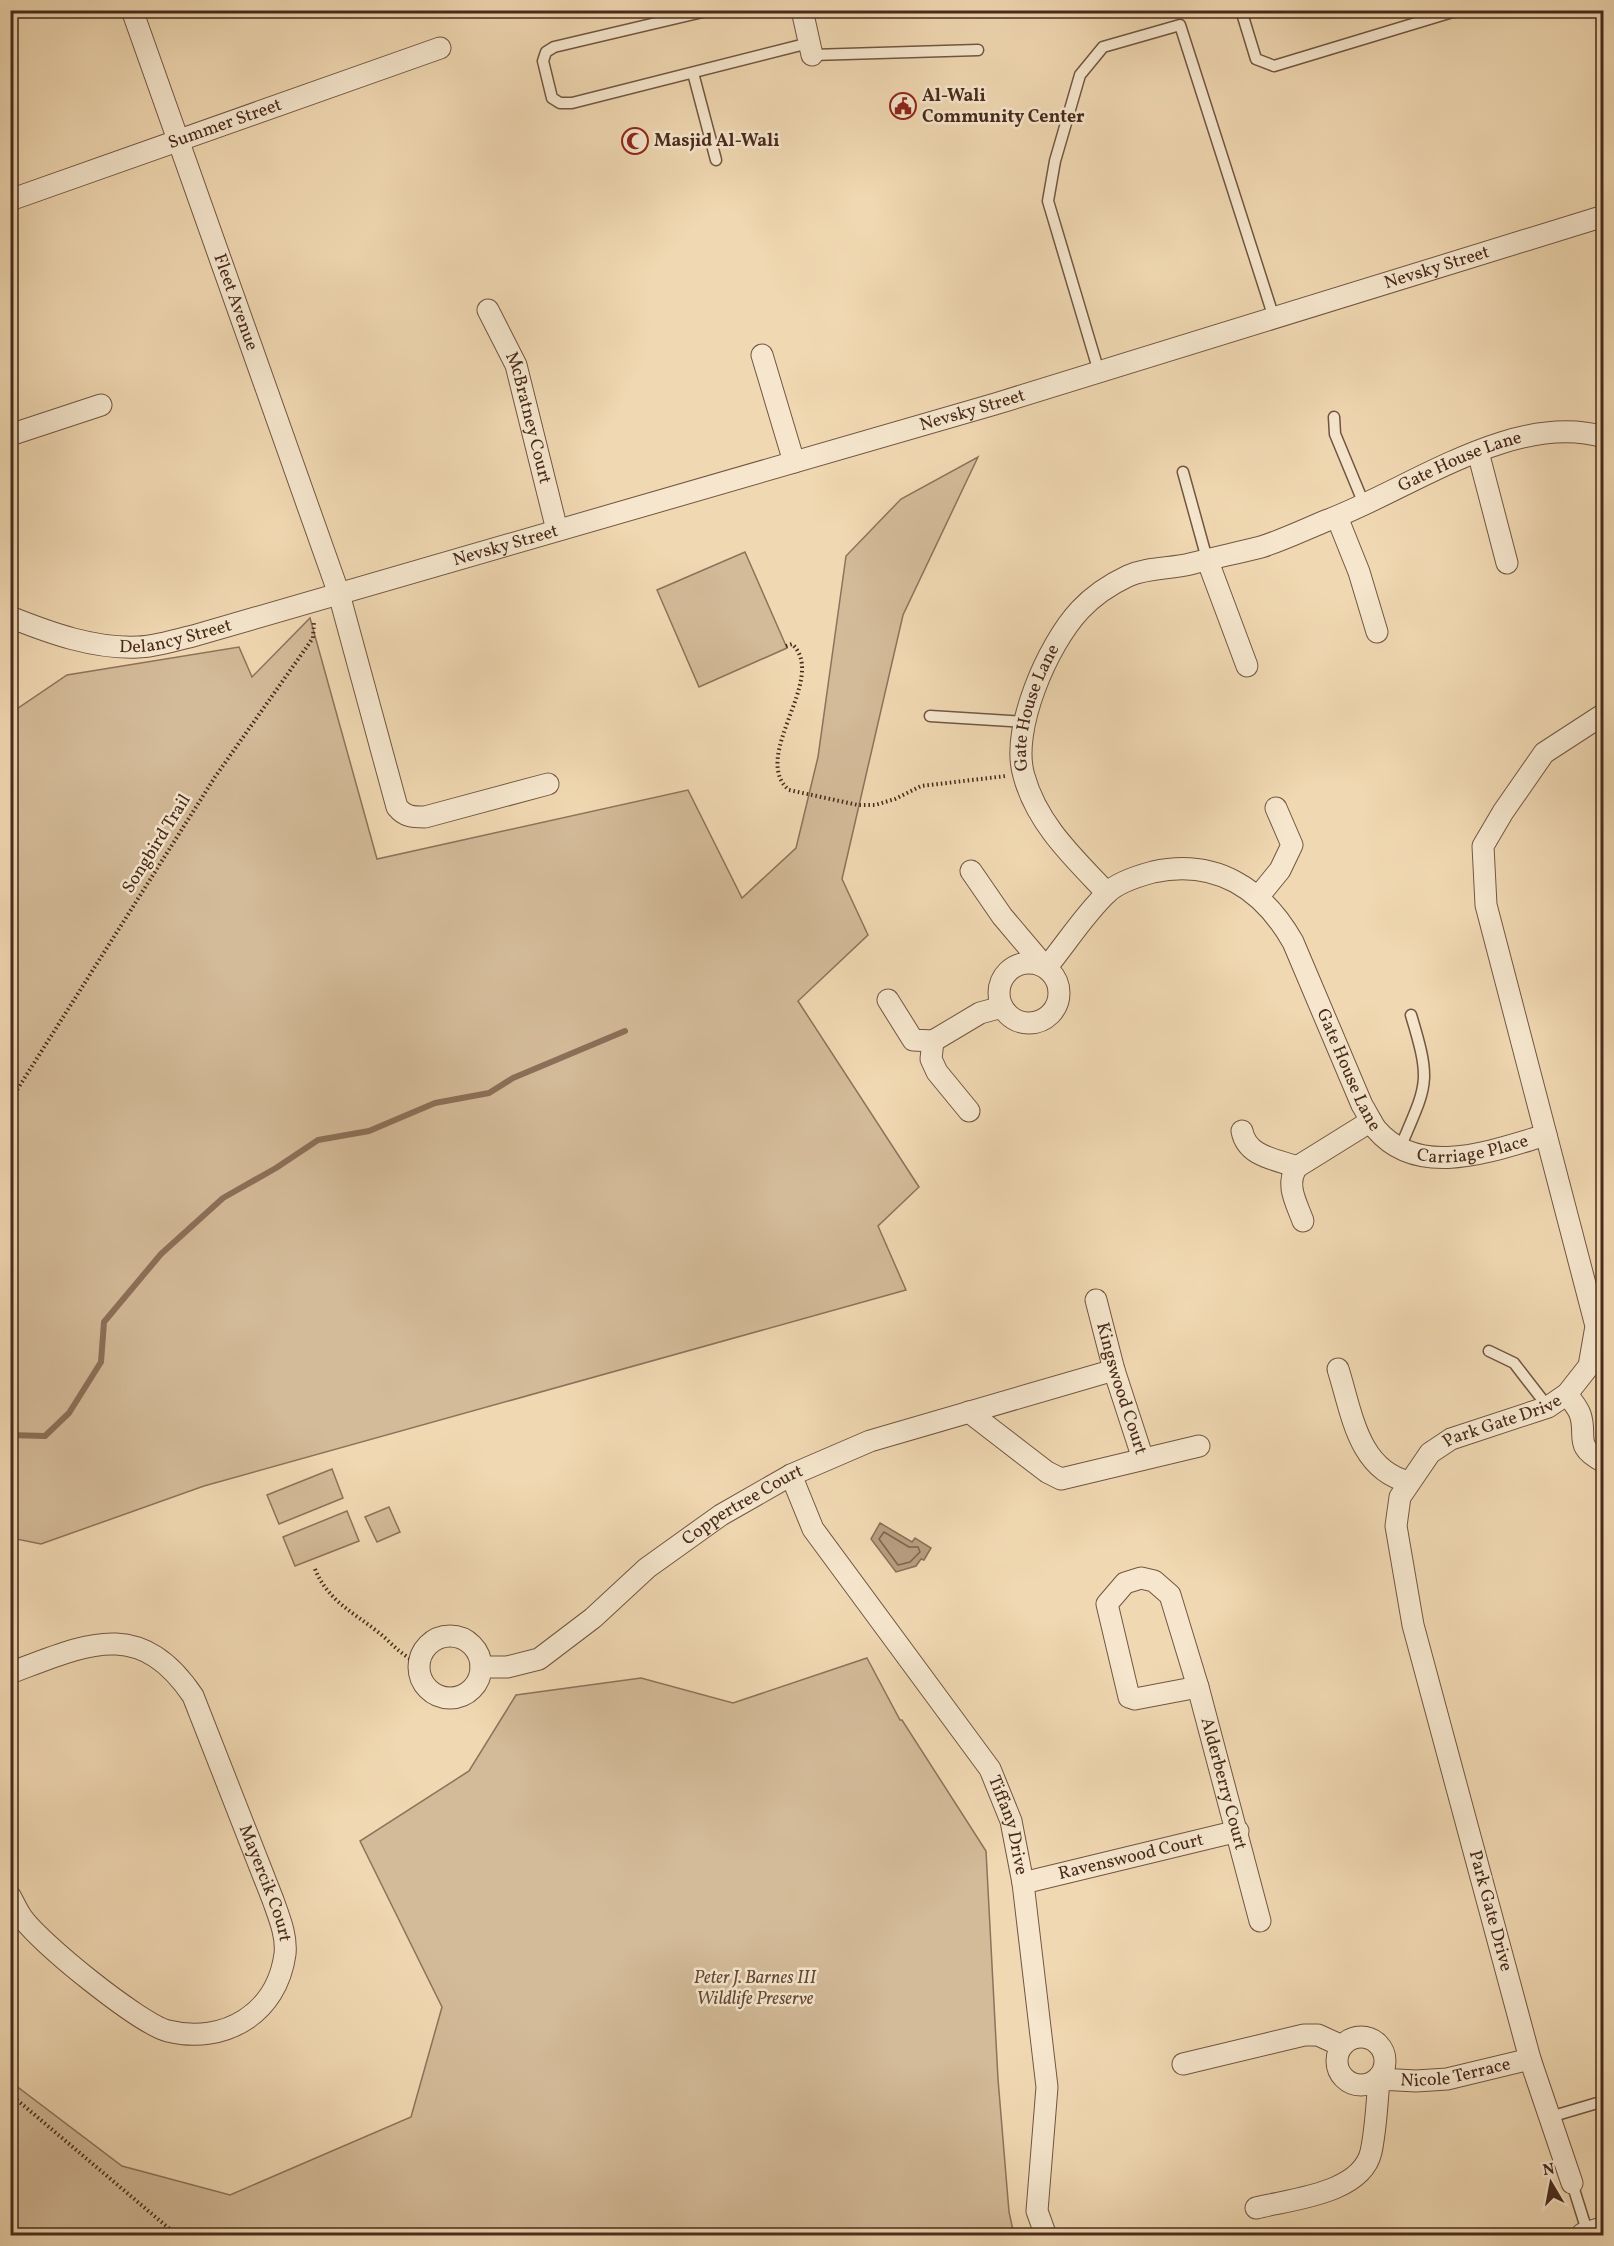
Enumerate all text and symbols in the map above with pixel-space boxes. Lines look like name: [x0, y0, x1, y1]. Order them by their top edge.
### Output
place label: Al-Wali Community Center: [922, 84, 1085, 130]
public building icon: Al-Wali Community Center: [888, 91, 918, 121]
street label: Summer Street: [165, 92, 285, 156]
mosque icon: Masjid Al-Wali: [620, 126, 650, 156]
place label: Masjid Al-Wali: [654, 129, 780, 154]
street label: Nevsky Street: [1381, 240, 1493, 296]
street label: Fleet Avenue: [207, 250, 264, 354]
street label: McBratney Court: [499, 347, 558, 486]
street label: Nevsky Street: [917, 383, 1028, 438]
street label: Gate House Lane: [1394, 425, 1524, 498]
street label: Nevsky Street: [450, 518, 561, 573]
street label: Delancy Street: [119, 613, 235, 660]
street label: Gate House Lane: [1008, 640, 1066, 773]
street label: Songbird Trail: [117, 790, 197, 898]
street label: Gate House Lane: [1310, 1005, 1387, 1136]
street label: Carriage Place: [1415, 1129, 1531, 1170]
street label: Kingswood Court: [1090, 1320, 1153, 1458]
street label: Park Gate Drive: [1437, 1388, 1567, 1454]
street label: Coppertree Court: [677, 1459, 807, 1552]
street label: Alderberry Court: [1194, 1715, 1253, 1853]
street label: Tiffany Drive: [981, 1772, 1034, 1877]
street label: Mayercik Court: [232, 1821, 297, 1943]
street label: Ravenswood Court: [1056, 1827, 1206, 1887]
street label: Park Gate Drive: [1462, 1848, 1518, 1974]
park label: Peter J. Barnes III Wildlife Preserve: [694, 1966, 817, 2012]
street label: Nicole Terrace: [1400, 2052, 1513, 2094]
north arrow: [1521, 2153, 1581, 2213]
text: N: [1541, 2158, 1557, 2182]

